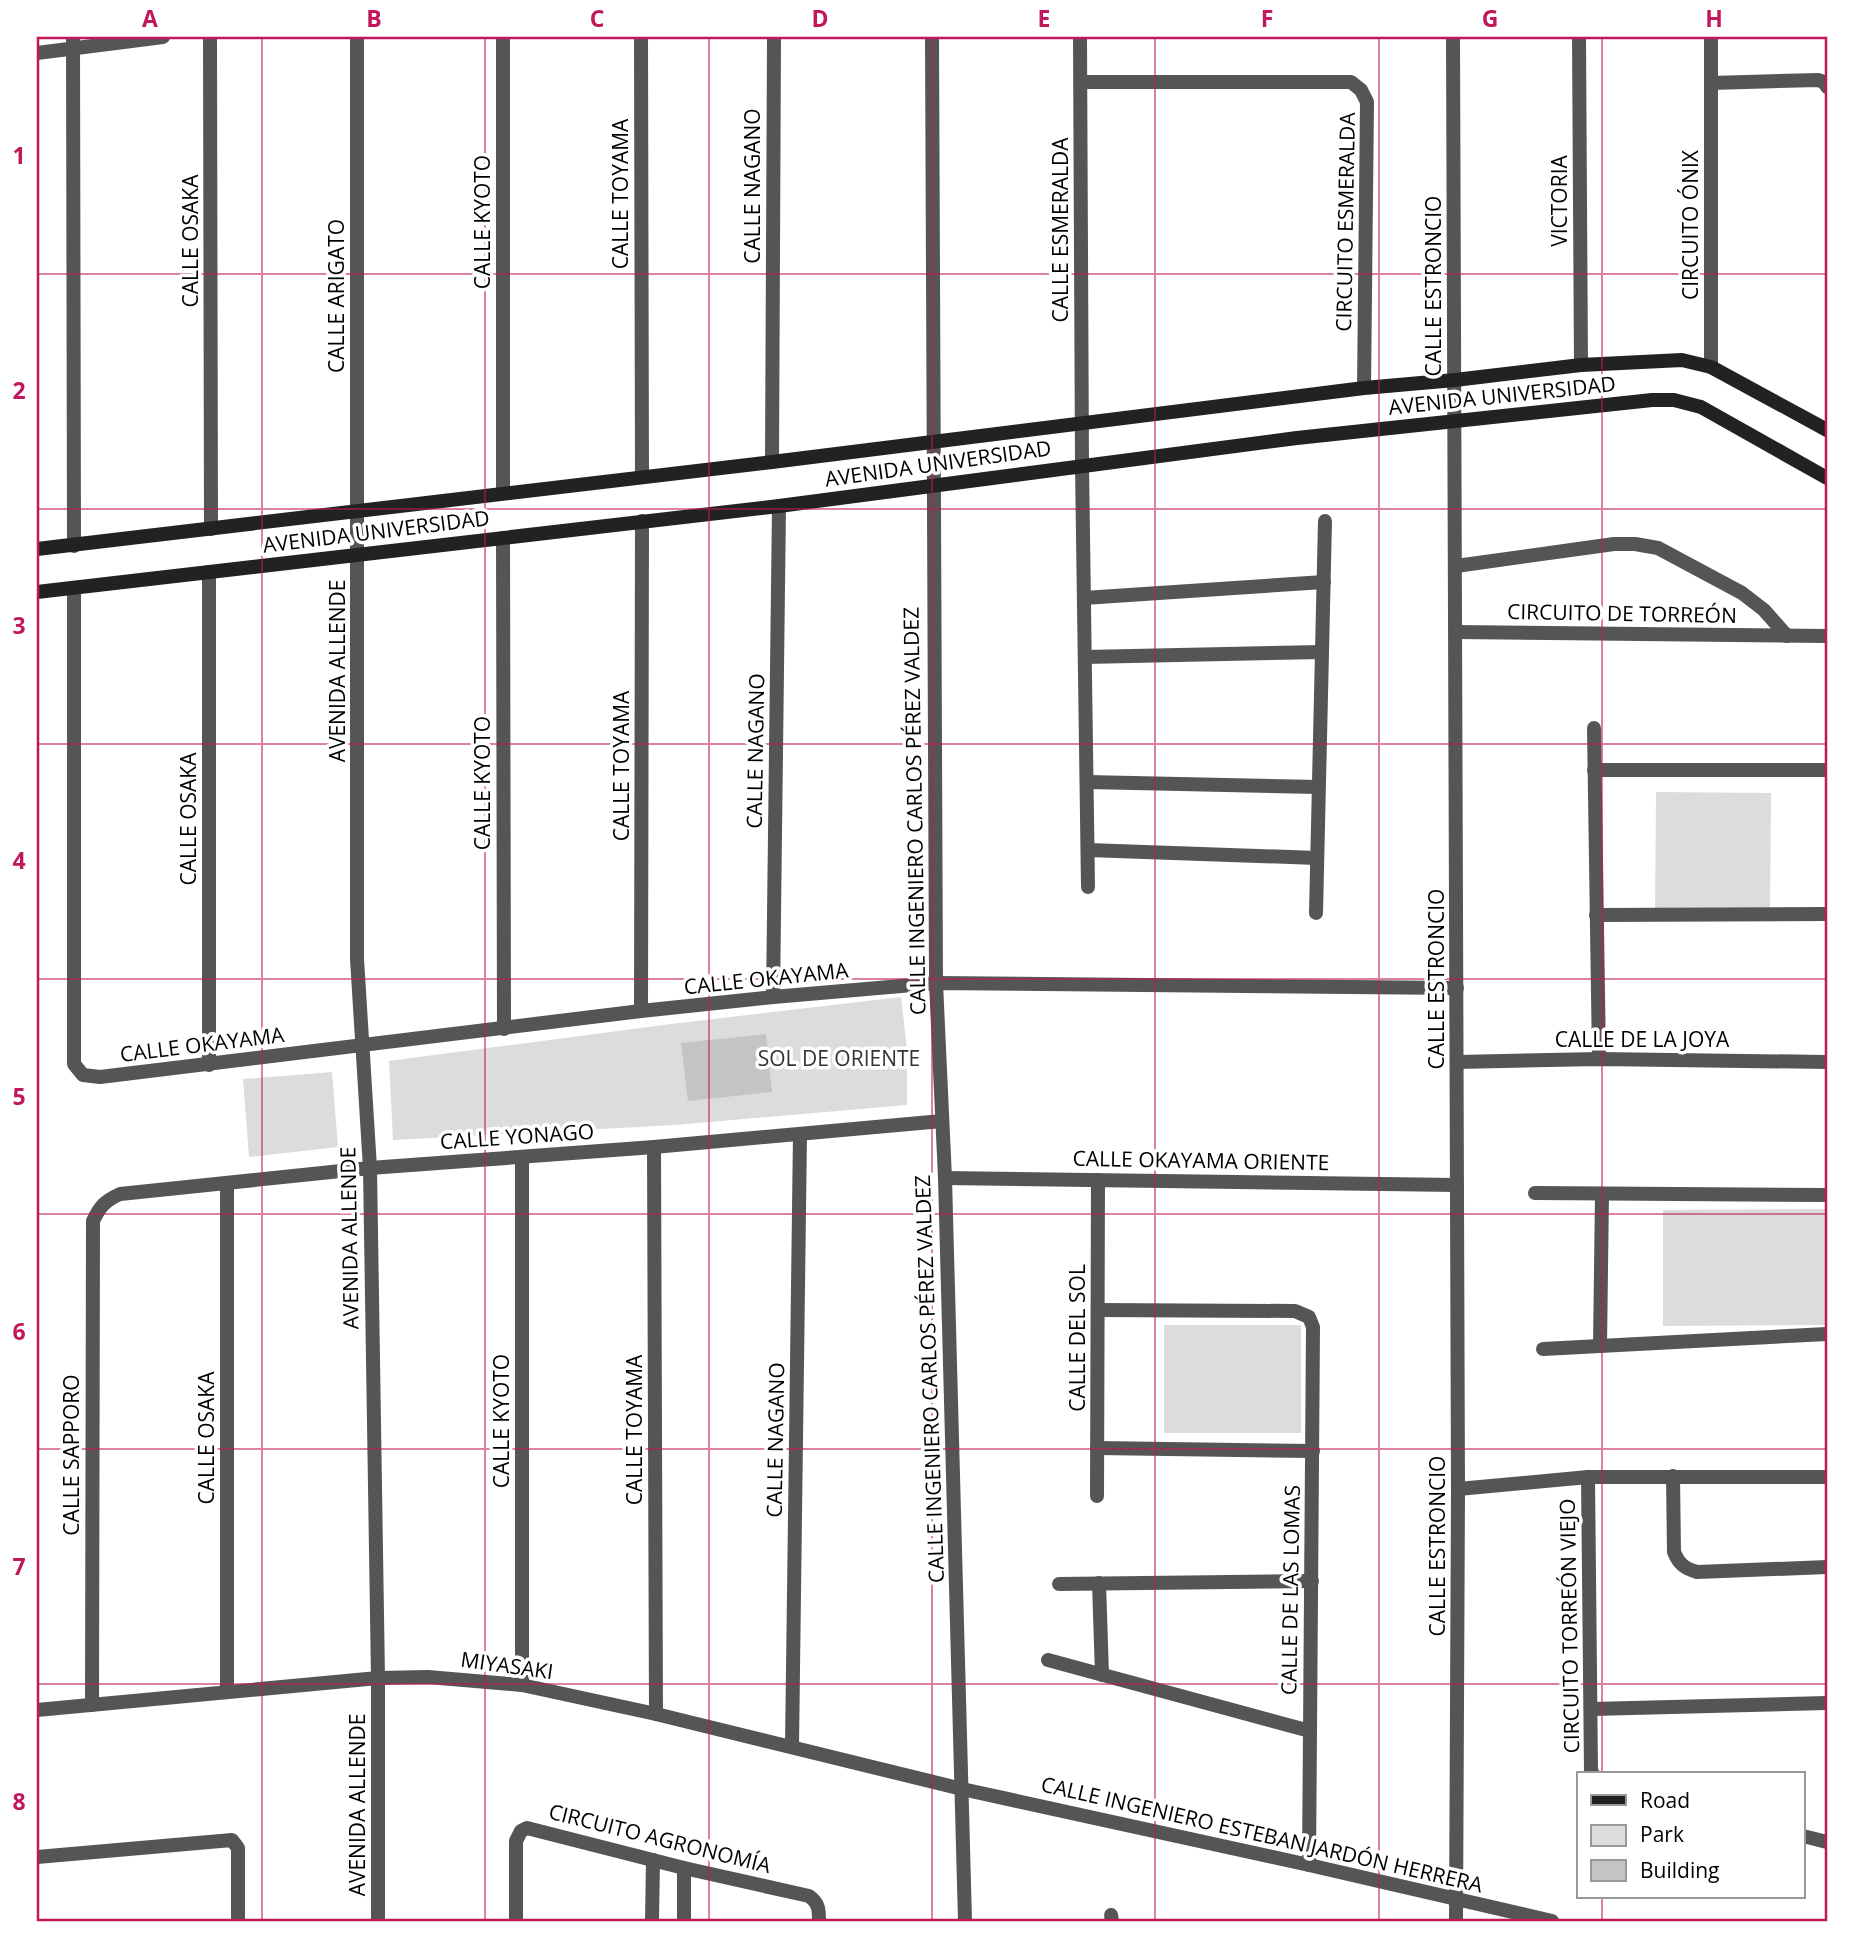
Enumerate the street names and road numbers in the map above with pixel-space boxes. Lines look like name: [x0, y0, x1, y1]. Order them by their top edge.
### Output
street label: CALLE NAGANO: [738, 108, 766, 264]
street label: CIRCUITO ESMERALDA: [1329, 111, 1361, 332]
street label: CALLE TOYAMA: [606, 118, 634, 269]
street label: CALLE ESMERALDA: [1046, 137, 1074, 323]
street label: CIRCUITO ÓNIX: [1676, 149, 1704, 300]
street label: VICTORIA: [1545, 154, 1573, 247]
street label: CALLE KYOTO: [468, 155, 496, 289]
street label: CALLE OSAKA: [176, 174, 204, 307]
street label: CALLE ESTRONCIO: [1419, 196, 1447, 376]
street label: CALLE ARIGATO: [322, 219, 350, 373]
street label: AVENIDA UNIVERSIDAD: [1387, 369, 1617, 421]
street label: AVENIDA UNIVERSIDAD: [823, 433, 1053, 493]
street label: AVENIDA UNIVERSIDAD: [261, 503, 491, 559]
street label: AVENIDA ALLENDE: [323, 580, 351, 762]
street label: CIRCUITO DE TORREÓN: [1507, 597, 1737, 629]
street label: CALLE INGENIERO CARLOS PÉREZ VALDEZ: [896, 607, 932, 1015]
street label: CALLE NAGANO: [740, 673, 770, 829]
street label: CALLE TOYAMA: [607, 690, 635, 841]
street label: CALLE KYOTO: [468, 716, 496, 850]
street label: CALLE OSAKA: [174, 752, 202, 885]
street label: CALLE ESTRONCIO: [1422, 889, 1450, 1069]
street label: CALLE OKAYAMA: [682, 955, 850, 1001]
street label: CALLE OKAYAMA: [118, 1020, 286, 1068]
street label: CALLE DE LA JOYA: [1555, 1025, 1730, 1053]
street label: CALLE YONAGO: [439, 1117, 595, 1155]
street label: CALLE OKAYAMA ORIENTE: [1073, 1144, 1329, 1176]
street label: AVENIDA ALLENDE: [333, 1146, 365, 1330]
street label: CALLE INGENIERO CARLOS PÉREZ VALDEZ: [908, 1175, 950, 1583]
street label: CALLE DEL SOL: [1063, 1264, 1091, 1412]
street label: CALLE KYOTO: [487, 1354, 515, 1488]
street label: CALLE TOYAMA: [620, 1354, 648, 1505]
street label: CALLE NAGANO: [760, 1362, 790, 1518]
street label: CALLE OSAKA: [192, 1371, 220, 1504]
street label: CALLE SAPPORO: [57, 1374, 85, 1536]
street label: CALLE ESTRONCIO: [1423, 1456, 1451, 1636]
street label: CALLE DE LAS LOMAS: [1274, 1485, 1306, 1695]
street label: CIRCUITO TORREÓN VIEJO: [1553, 1498, 1585, 1754]
street label: MIYASAKI: [459, 1645, 555, 1685]
street label: AVENIDA ALLENDE: [343, 1714, 371, 1896]
street label: CALLE INGENIERO ESTEBAN JARDÓN HERRERA: [1038, 1769, 1486, 1899]
street label: CIRCUITO AGRONOMÍA: [546, 1797, 775, 1879]

